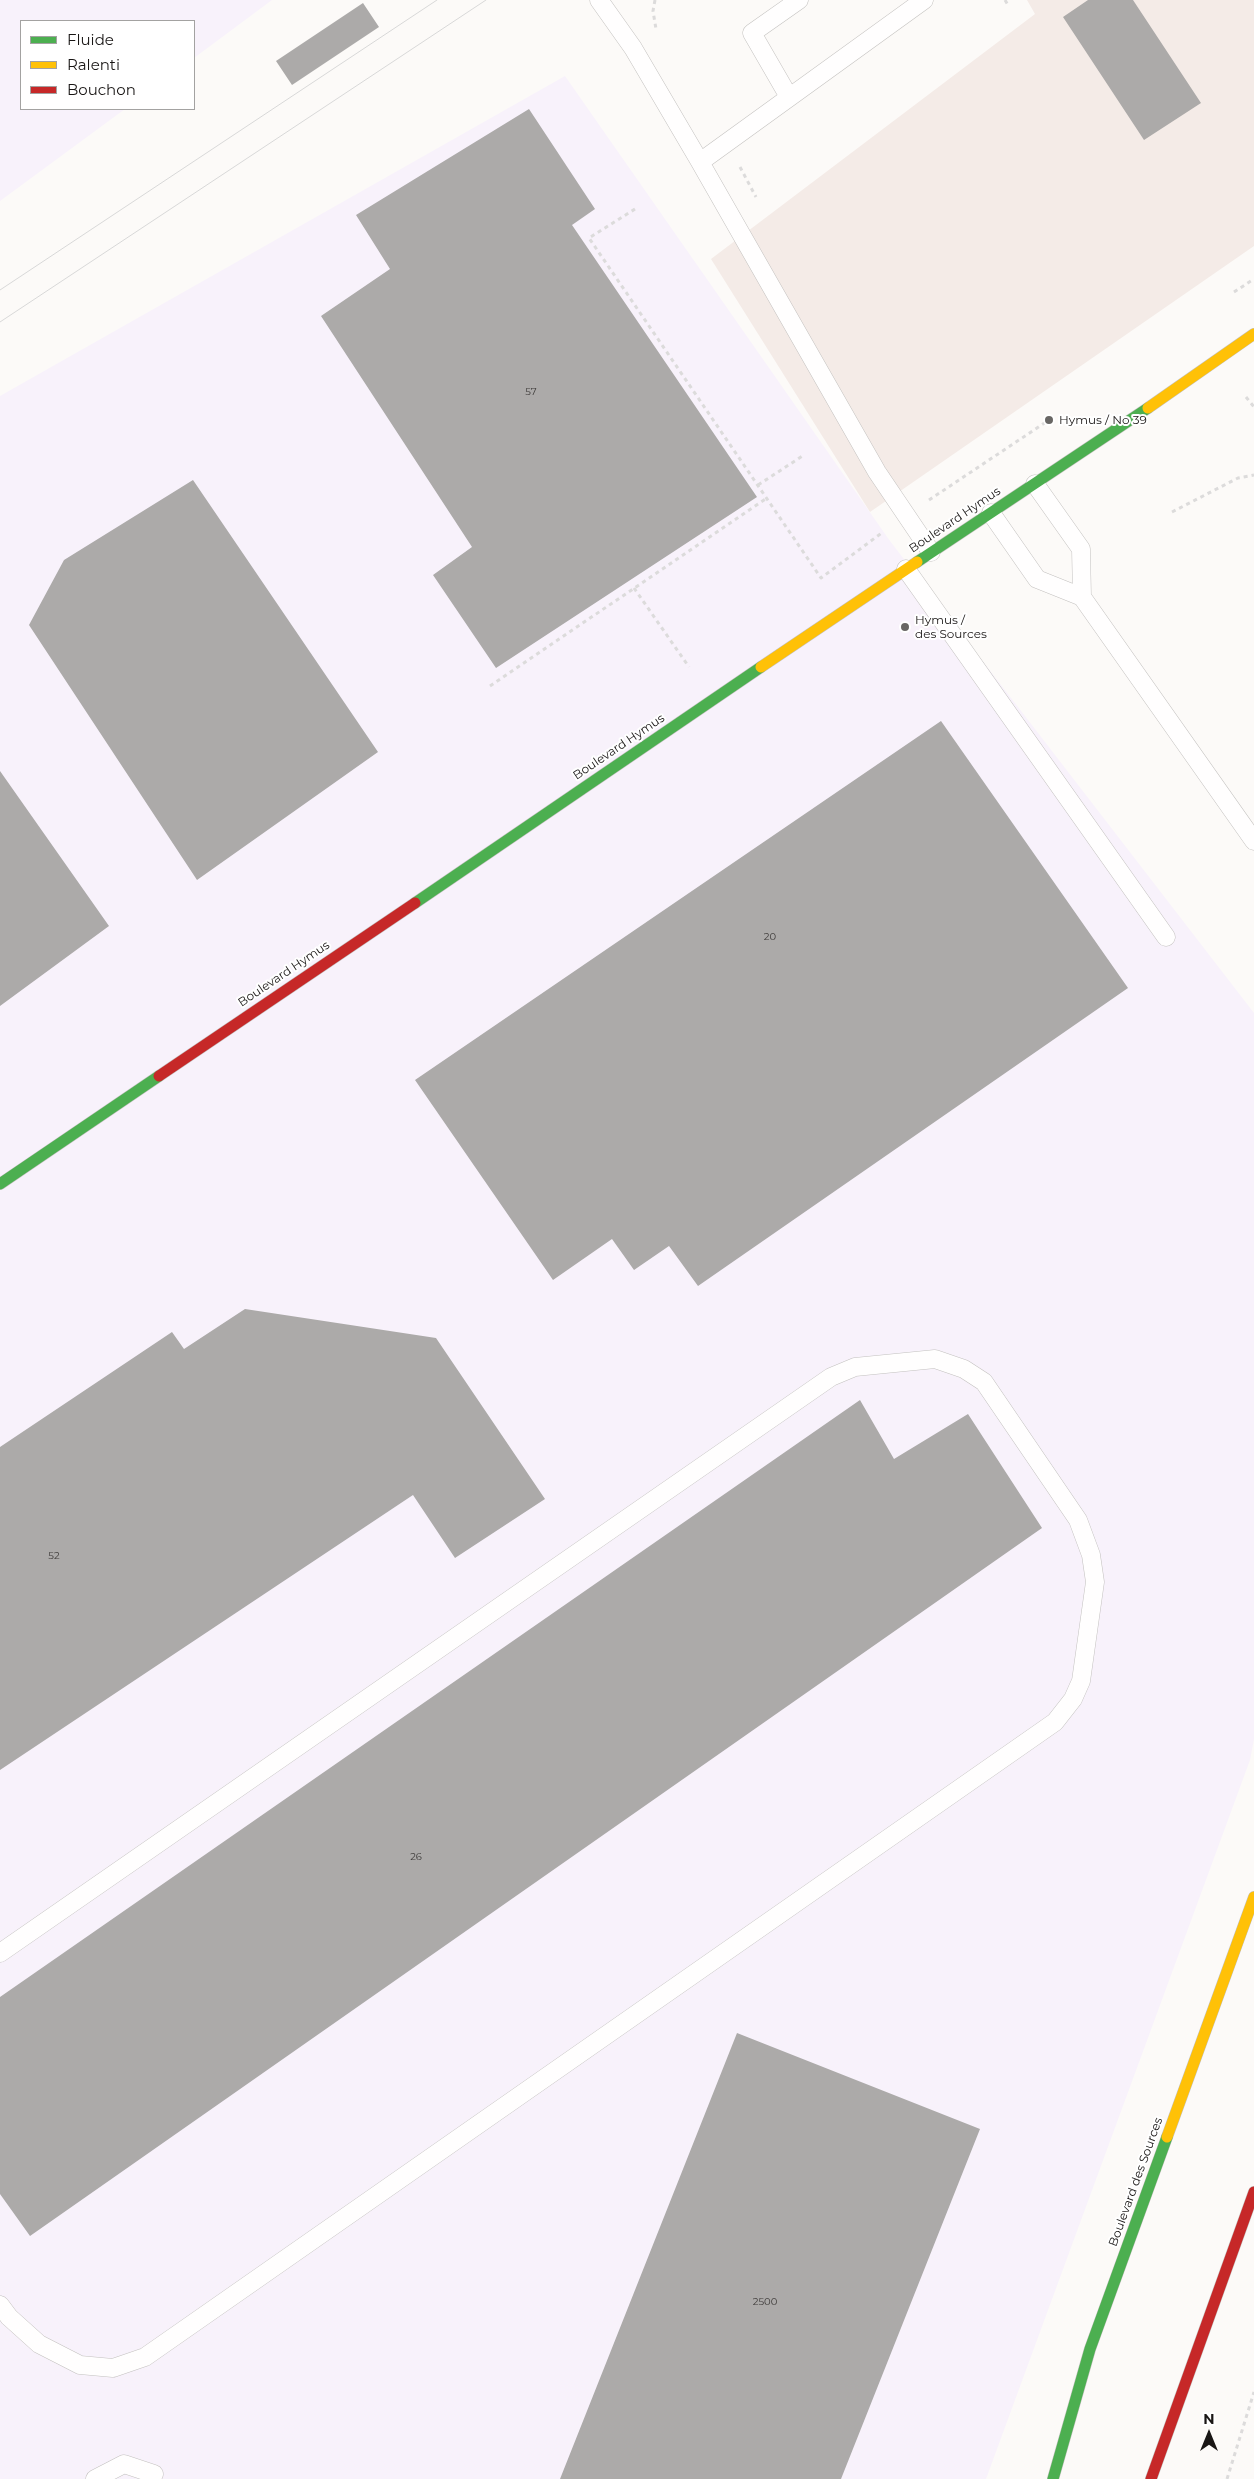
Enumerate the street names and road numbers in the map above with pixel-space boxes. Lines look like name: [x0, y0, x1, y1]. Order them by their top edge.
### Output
street label: Boulevard Hymus: [907, 484, 1003, 556]
street label: Boulevard Hymus: [571, 711, 667, 783]
street label: Boulevard Hymus: [236, 938, 332, 1010]
street label: Boulevard des Sources: [1106, 2116, 1166, 2248]

